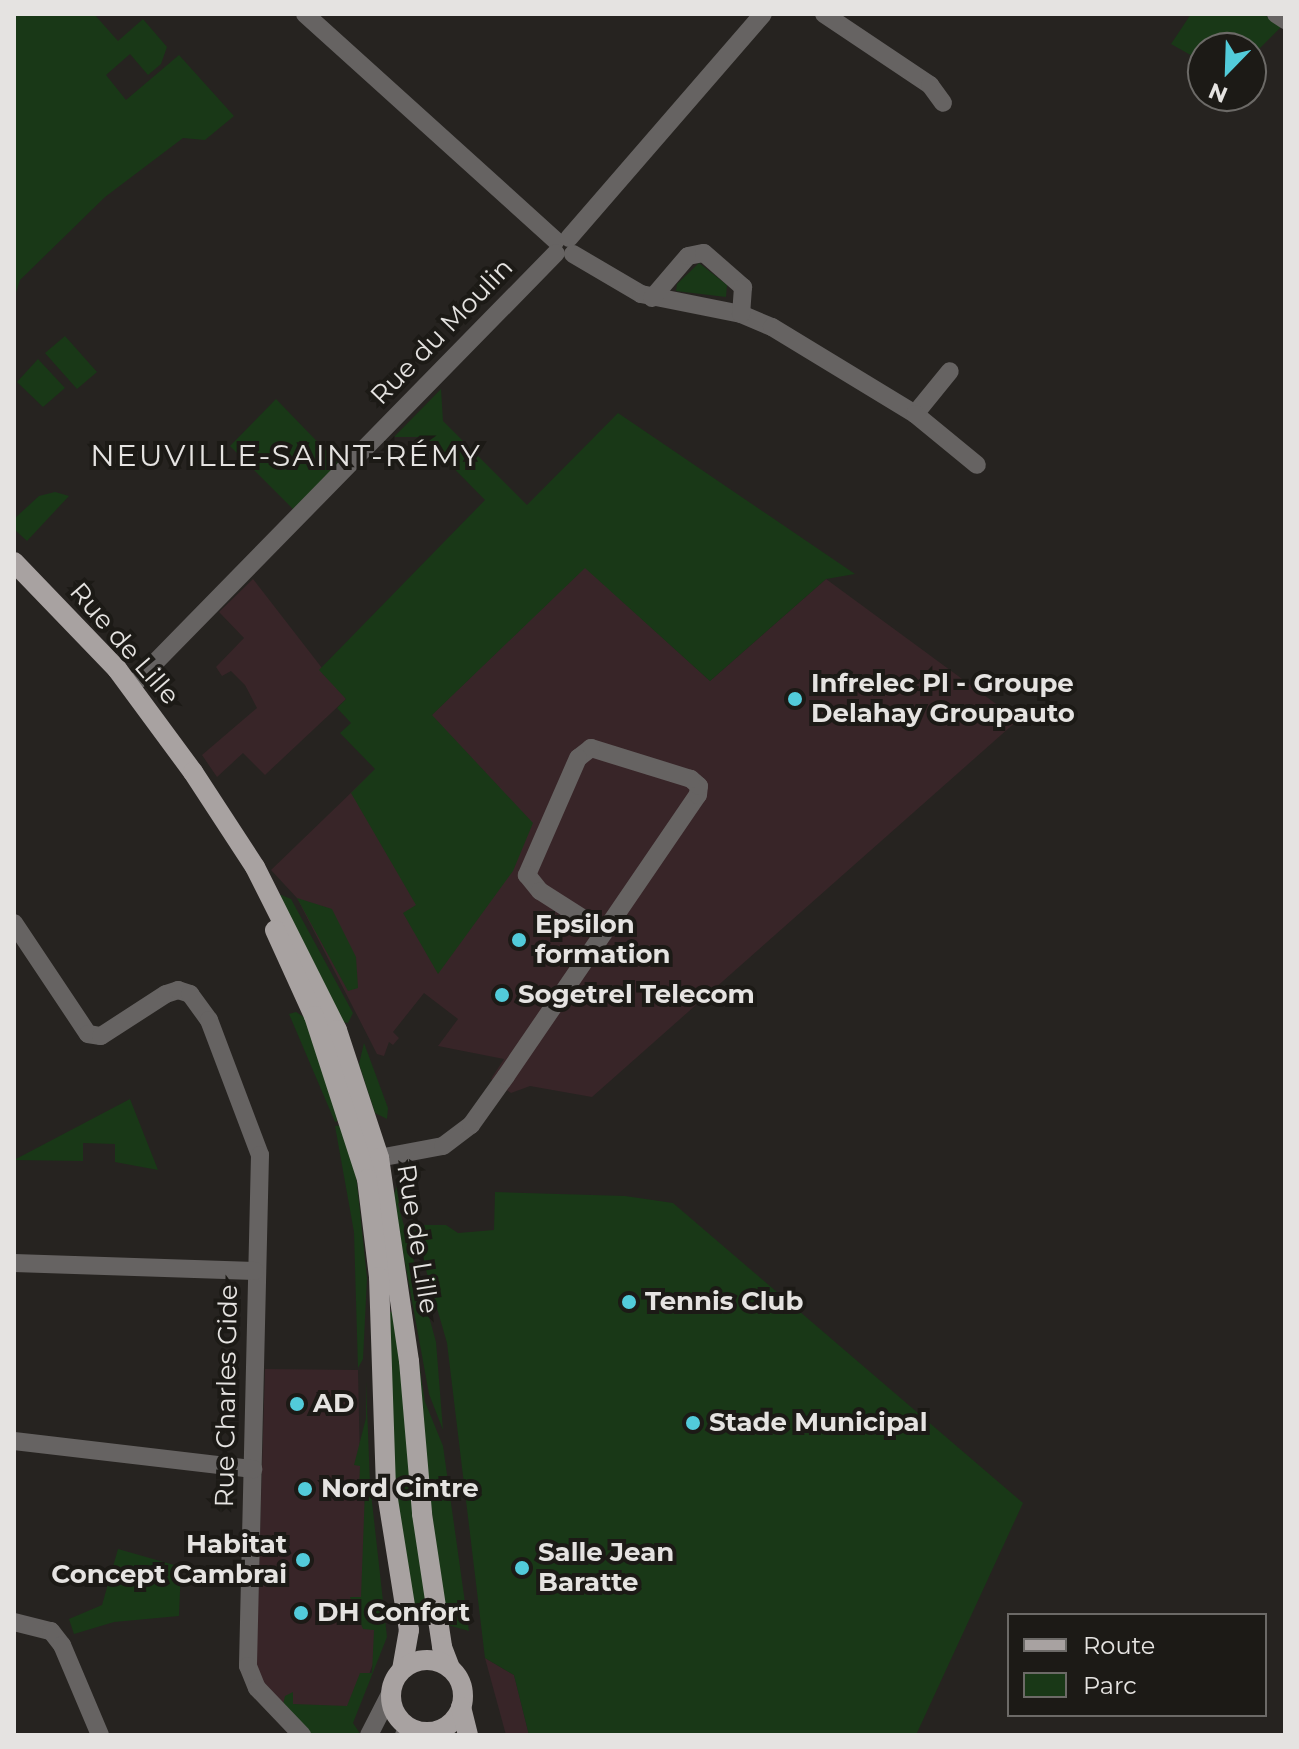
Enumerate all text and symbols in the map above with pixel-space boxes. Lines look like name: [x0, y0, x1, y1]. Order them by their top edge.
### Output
north arrow: [1187, 32, 1267, 112]
text: N: [1205, 77, 1232, 109]
street label: Rue du Moulin: [364, 253, 520, 411]
district label: NEUVILLE-SAINT-RÉMY: [90, 438, 482, 474]
street label: Rue de Lille: [63, 577, 185, 711]
place label: Infrelec Pl - Groupe Delahay Groupauto: [811, 668, 1075, 730]
marker: Infrelec Pl - Groupe Delahay Groupauto: [786, 690, 804, 708]
place label: Epsilon formation: [535, 909, 670, 970]
marker: Epsilon formation: [510, 931, 528, 949]
place label: Sogetrel Telecom: [518, 979, 755, 1011]
marker: Sogetrel Telecom: [493, 986, 511, 1004]
street label: Rue de Lille: [390, 1162, 444, 1316]
street label: Rue Charles Gide: [209, 1284, 245, 1508]
place label: Tennis Club: [645, 1286, 803, 1318]
marker: Tennis Club: [620, 1293, 638, 1311]
place label: AD: [313, 1388, 354, 1420]
marker: AD: [288, 1395, 306, 1413]
place label: Stade Municipal: [709, 1407, 927, 1439]
marker: Stade Municipal: [684, 1414, 702, 1432]
place label: Nord Cintre: [321, 1473, 479, 1505]
marker: Nord Cintre: [296, 1480, 314, 1498]
place label: Habitat Concept Cambrai: [51, 1529, 287, 1590]
place label: Salle Jean Baratte: [538, 1537, 674, 1598]
marker: Habitat Concept Cambrai: [294, 1551, 312, 1569]
marker: Salle Jean Baratte: [513, 1559, 531, 1577]
place label: DH Confort: [317, 1597, 470, 1629]
marker: DH Confort: [292, 1604, 310, 1622]
legend: [1007, 1613, 1267, 1717]
text: Route: [1083, 1631, 1155, 1660]
text: Parc: [1083, 1671, 1137, 1700]

